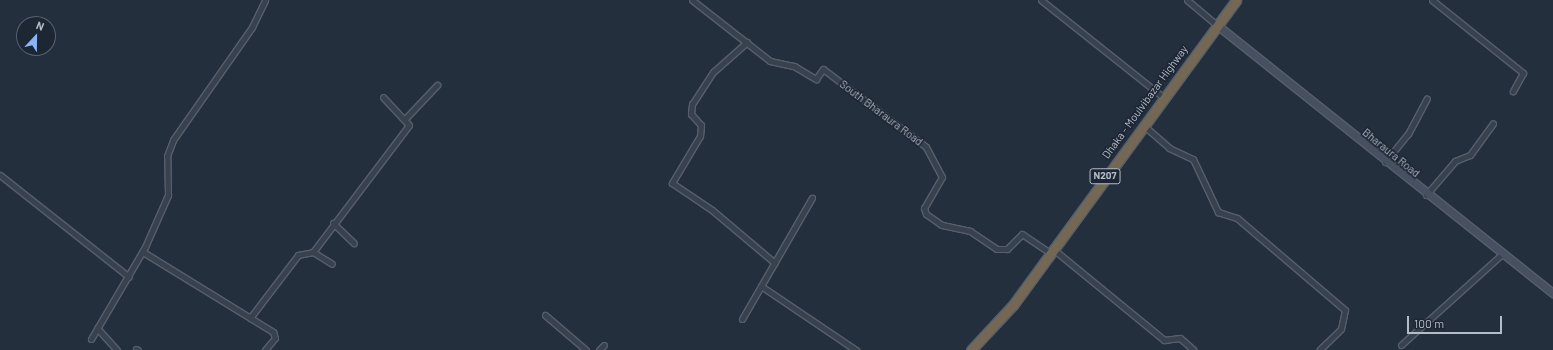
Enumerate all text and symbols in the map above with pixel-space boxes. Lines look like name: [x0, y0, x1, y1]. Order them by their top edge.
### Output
north arrow: [16, 16, 56, 56]
text: N: [34, 18, 46, 33]
street label: Dhaka - Moulvibazar Highway: [1099, 43, 1191, 161]
street label: South Bharaura Road: [837, 77, 925, 149]
street label: Bharaura Road: [1360, 126, 1422, 180]
road number: N207: [1089, 168, 1121, 184]
scale bar: [1409, 308, 1504, 334]
text: 100 m: [1414, 316, 1444, 330]

